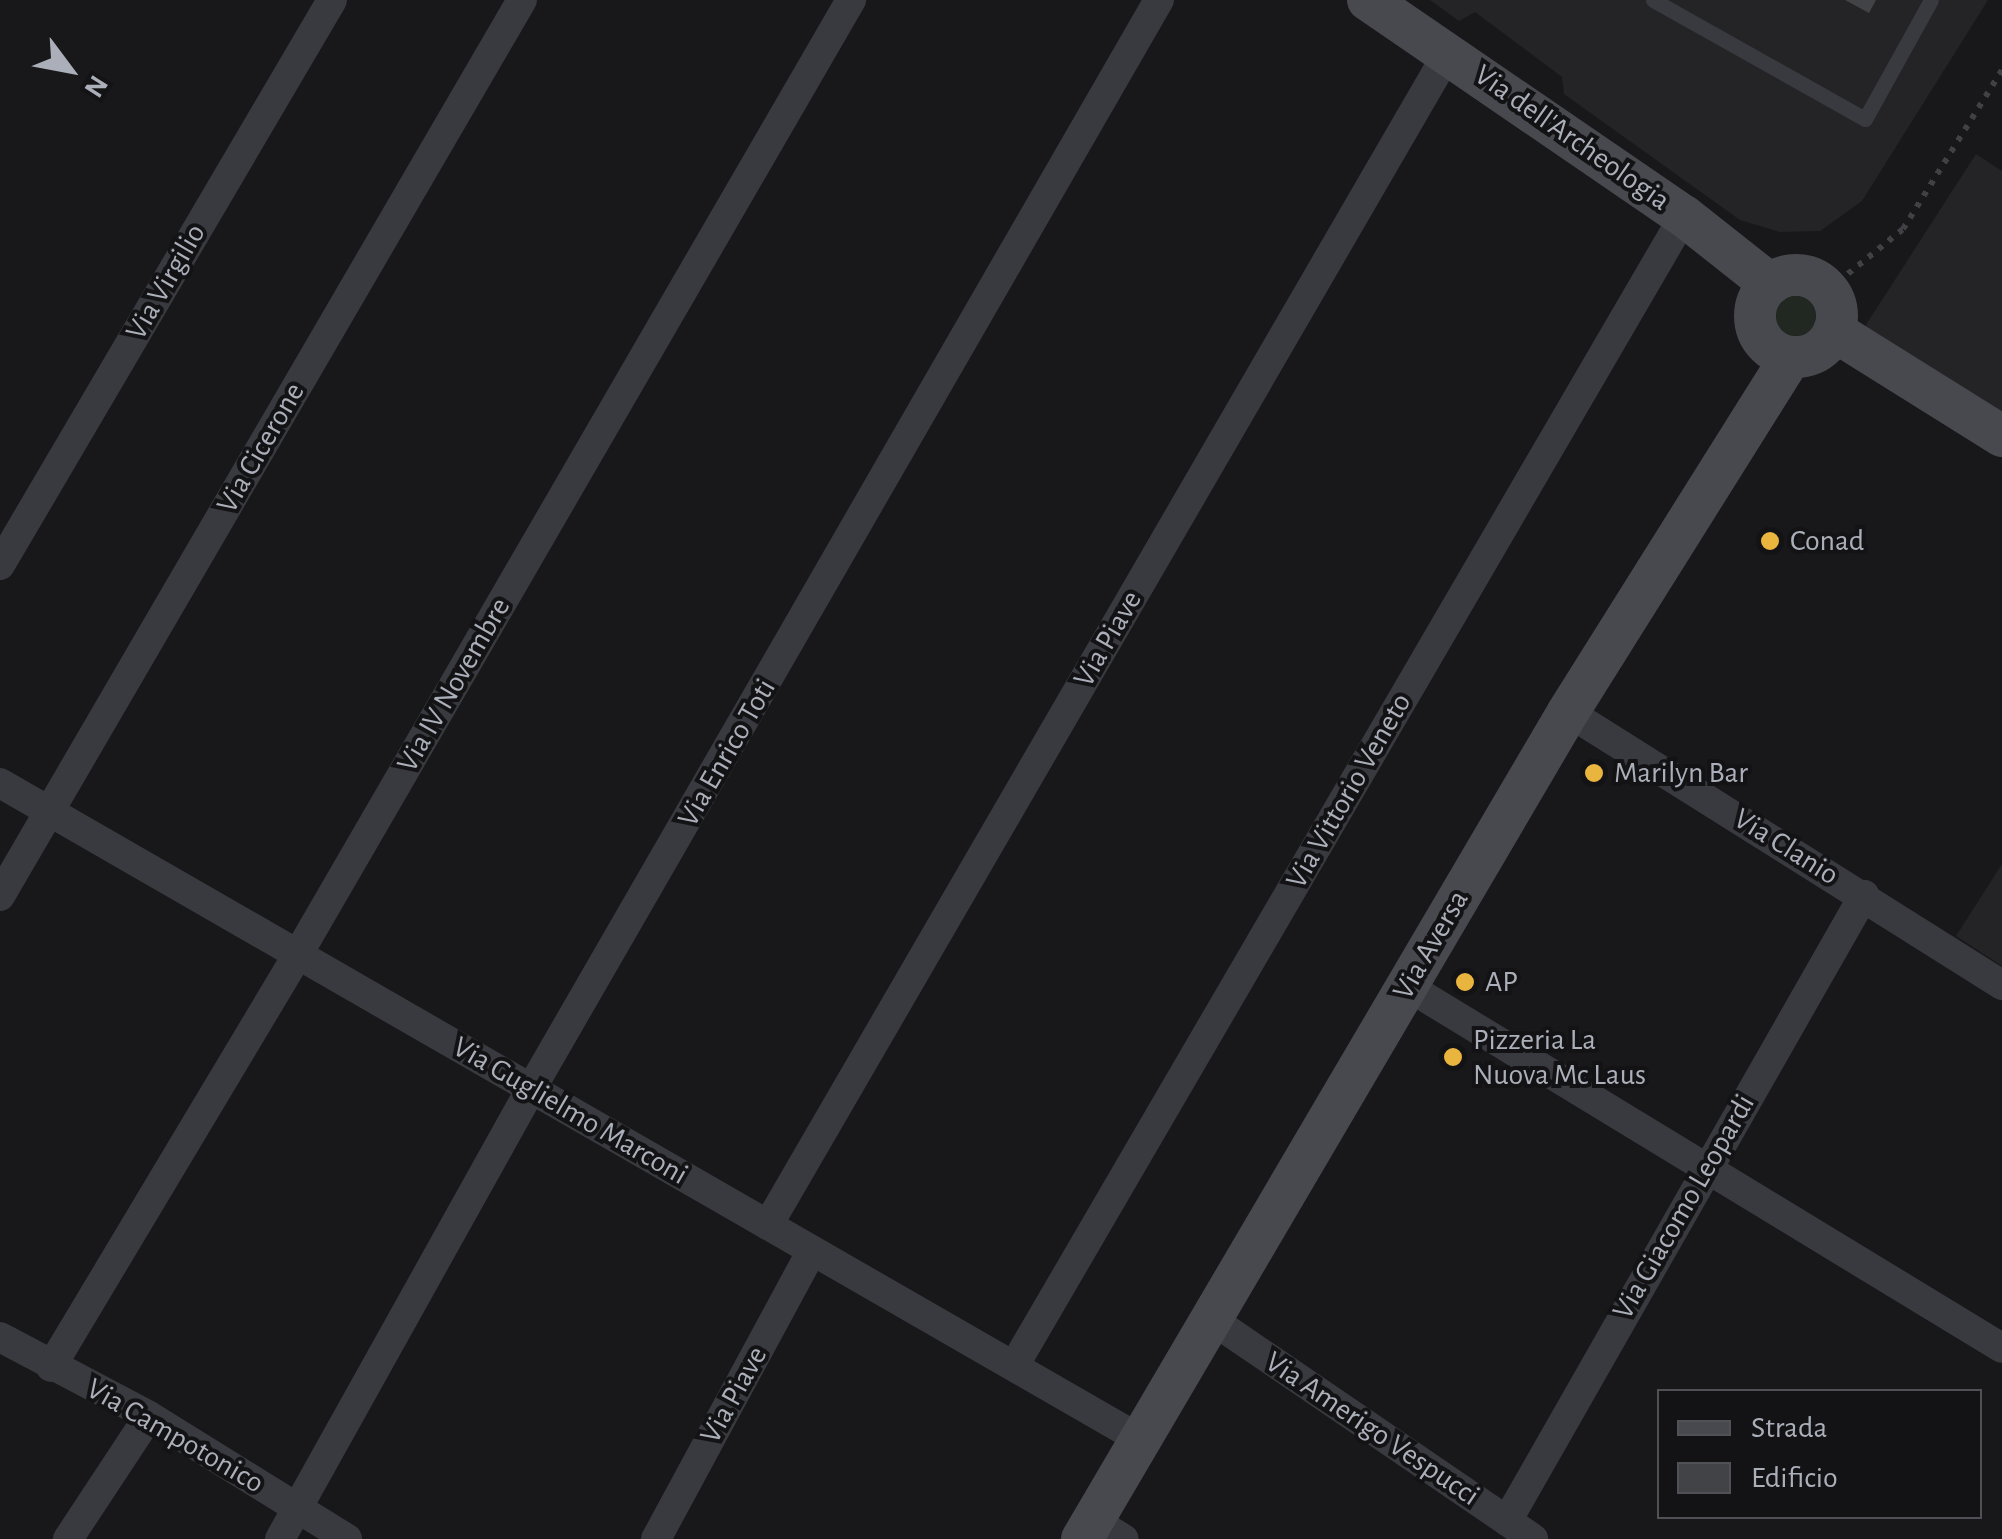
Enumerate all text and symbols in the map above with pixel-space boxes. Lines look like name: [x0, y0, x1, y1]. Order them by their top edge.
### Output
north arrow: [20, 20, 120, 120]
street label: Via dell'Archeologia: [1467, 57, 1677, 219]
text: N: [78, 70, 112, 102]
street label: Via Virgilio: [118, 218, 214, 346]
street label: Via Cicerone: [209, 376, 313, 520]
place label: Conad: [1790, 523, 1864, 559]
marker: Conad: [1759, 530, 1781, 552]
street label: Via Piave: [1066, 584, 1150, 694]
street label: Via IV Novembre: [390, 591, 518, 779]
street label: Via Enrico Toti: [670, 673, 784, 833]
street label: Via Vittorio Veneto: [1279, 687, 1419, 895]
place label: Marilyn Bar: [1614, 755, 1748, 791]
marker: Marilyn Bar: [1583, 762, 1605, 784]
street label: Via Clanio: [1727, 801, 1845, 893]
street label: Via Aversa: [1385, 884, 1477, 1006]
place label: AP: [1485, 964, 1518, 1000]
marker: AP: [1454, 971, 1476, 993]
place label: Pizzeria La Nuova Mc Laus: [1473, 1022, 1646, 1092]
street label: Via Guglielmo Marconi: [446, 1029, 694, 1193]
marker: Pizzeria La Nuova Mc Laus: [1442, 1046, 1464, 1068]
street label: Via Giacomo Leopardi: [1605, 1088, 1763, 1326]
street label: Via Piave: [693, 1340, 775, 1450]
street label: Via Amerigo Vespucci: [1258, 1344, 1486, 1514]
street label: Via Campotonico: [80, 1371, 270, 1501]
legend: [1657, 1389, 1982, 1519]
text: Strada: [1751, 1413, 1827, 1443]
text: Edificio: [1751, 1463, 1838, 1493]

